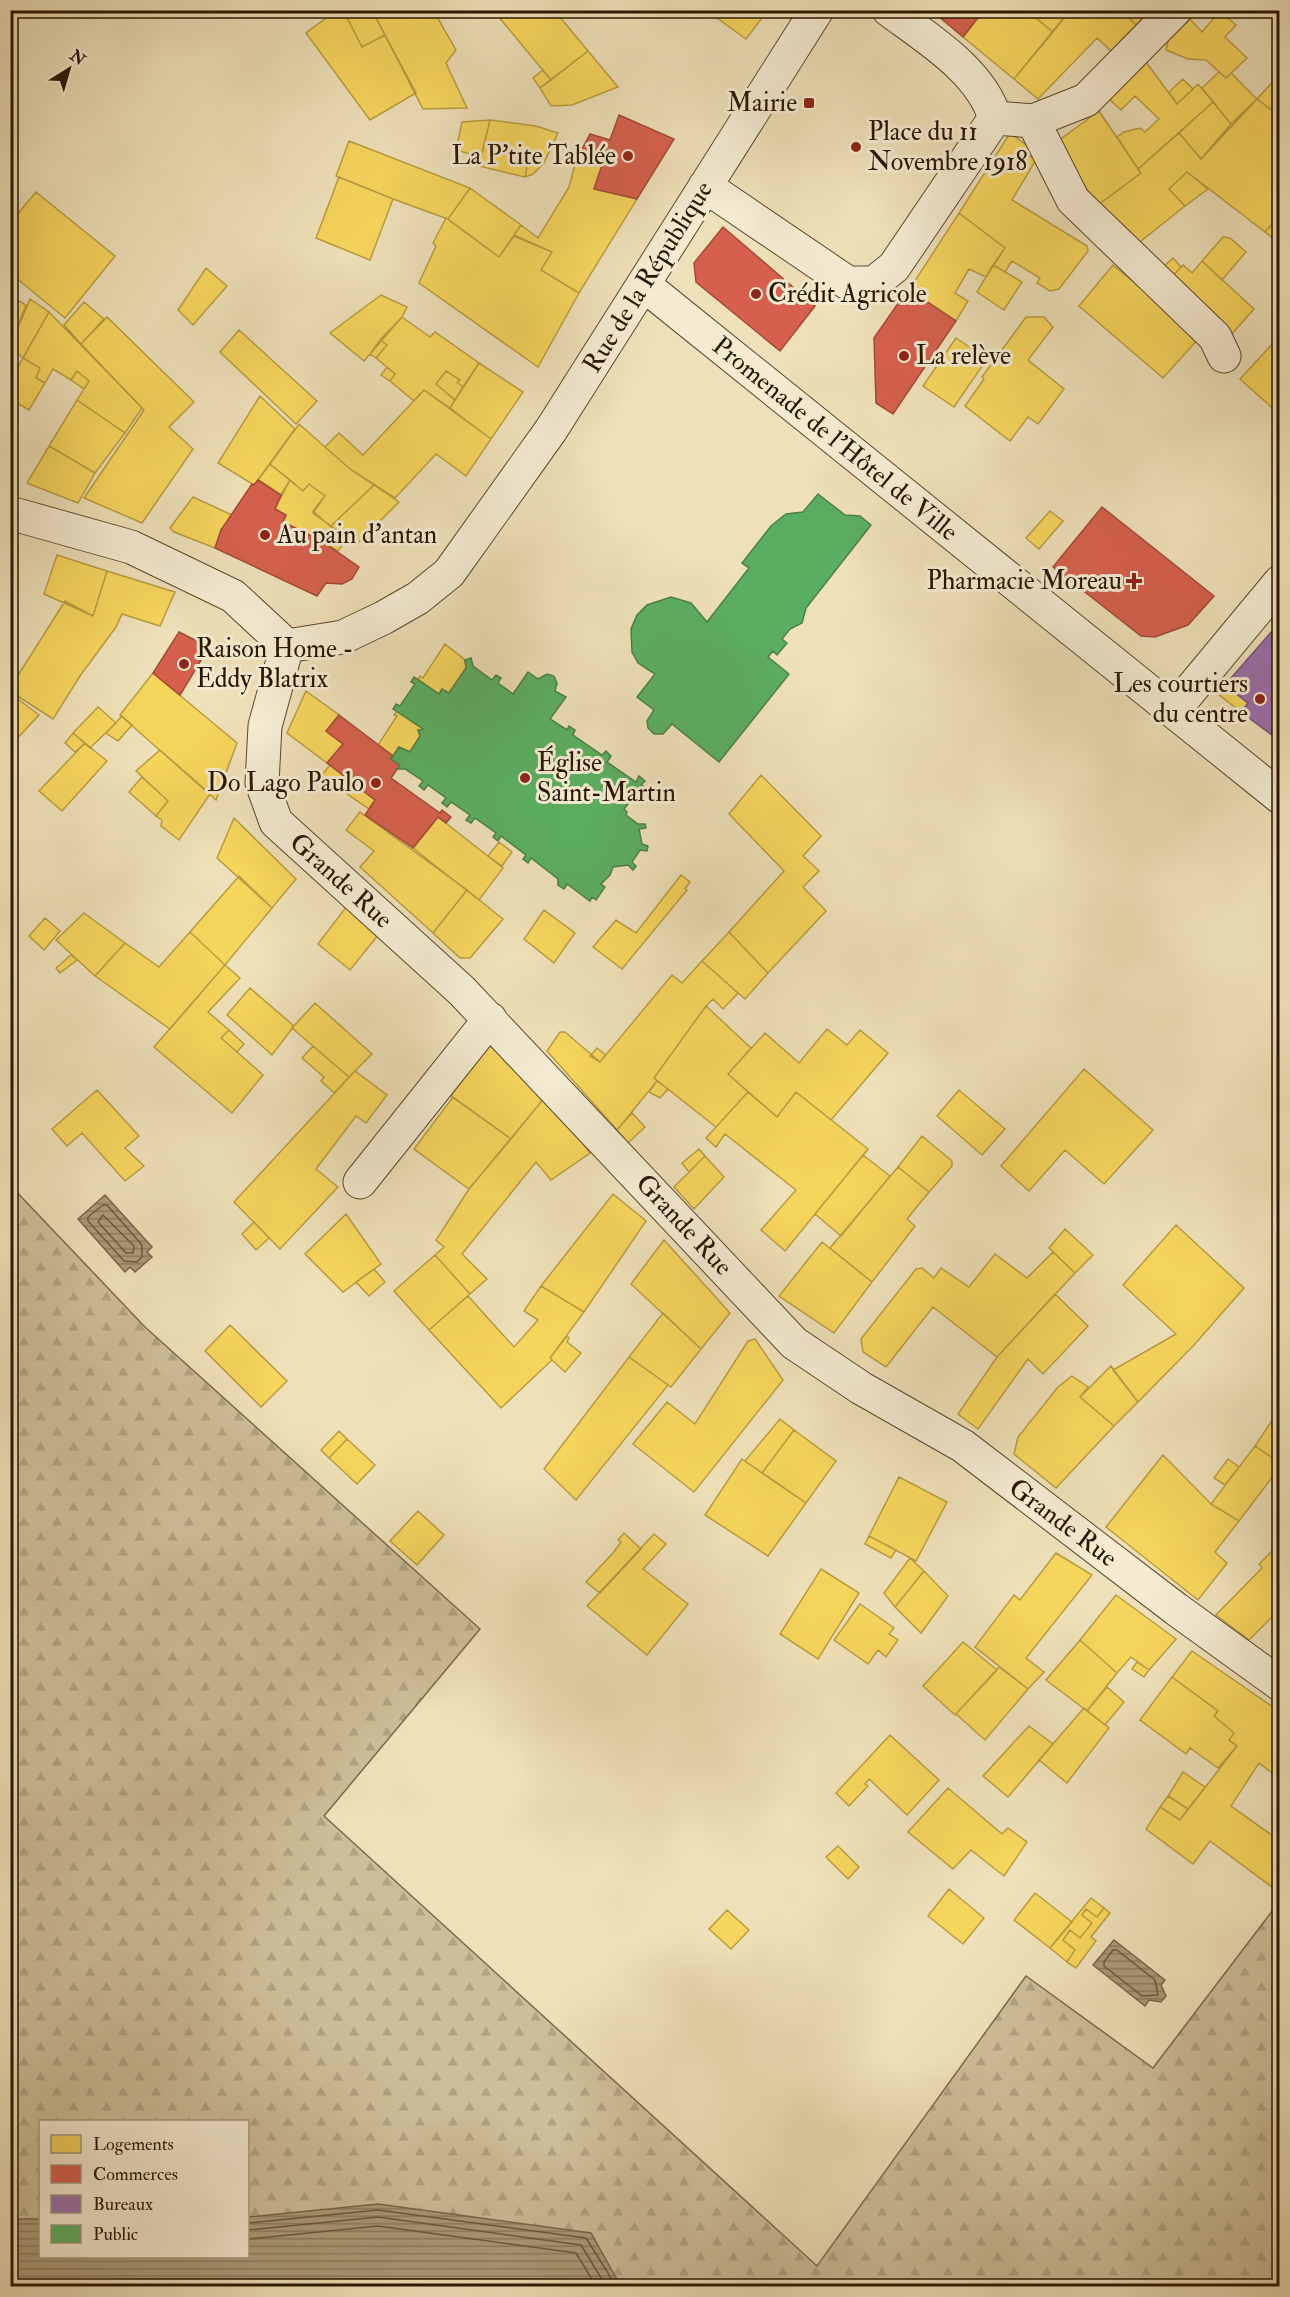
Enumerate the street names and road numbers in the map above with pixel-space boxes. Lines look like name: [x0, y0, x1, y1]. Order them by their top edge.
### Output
street label: Rue de la République: [576, 175, 721, 379]
street label: Promenade de l'Hôtel de Ville: [706, 330, 964, 548]
street label: Grande Rue: [283, 826, 399, 936]
street label: Grande Rue: [629, 1168, 739, 1283]
street label: Grande Rue: [1003, 1472, 1124, 1574]

